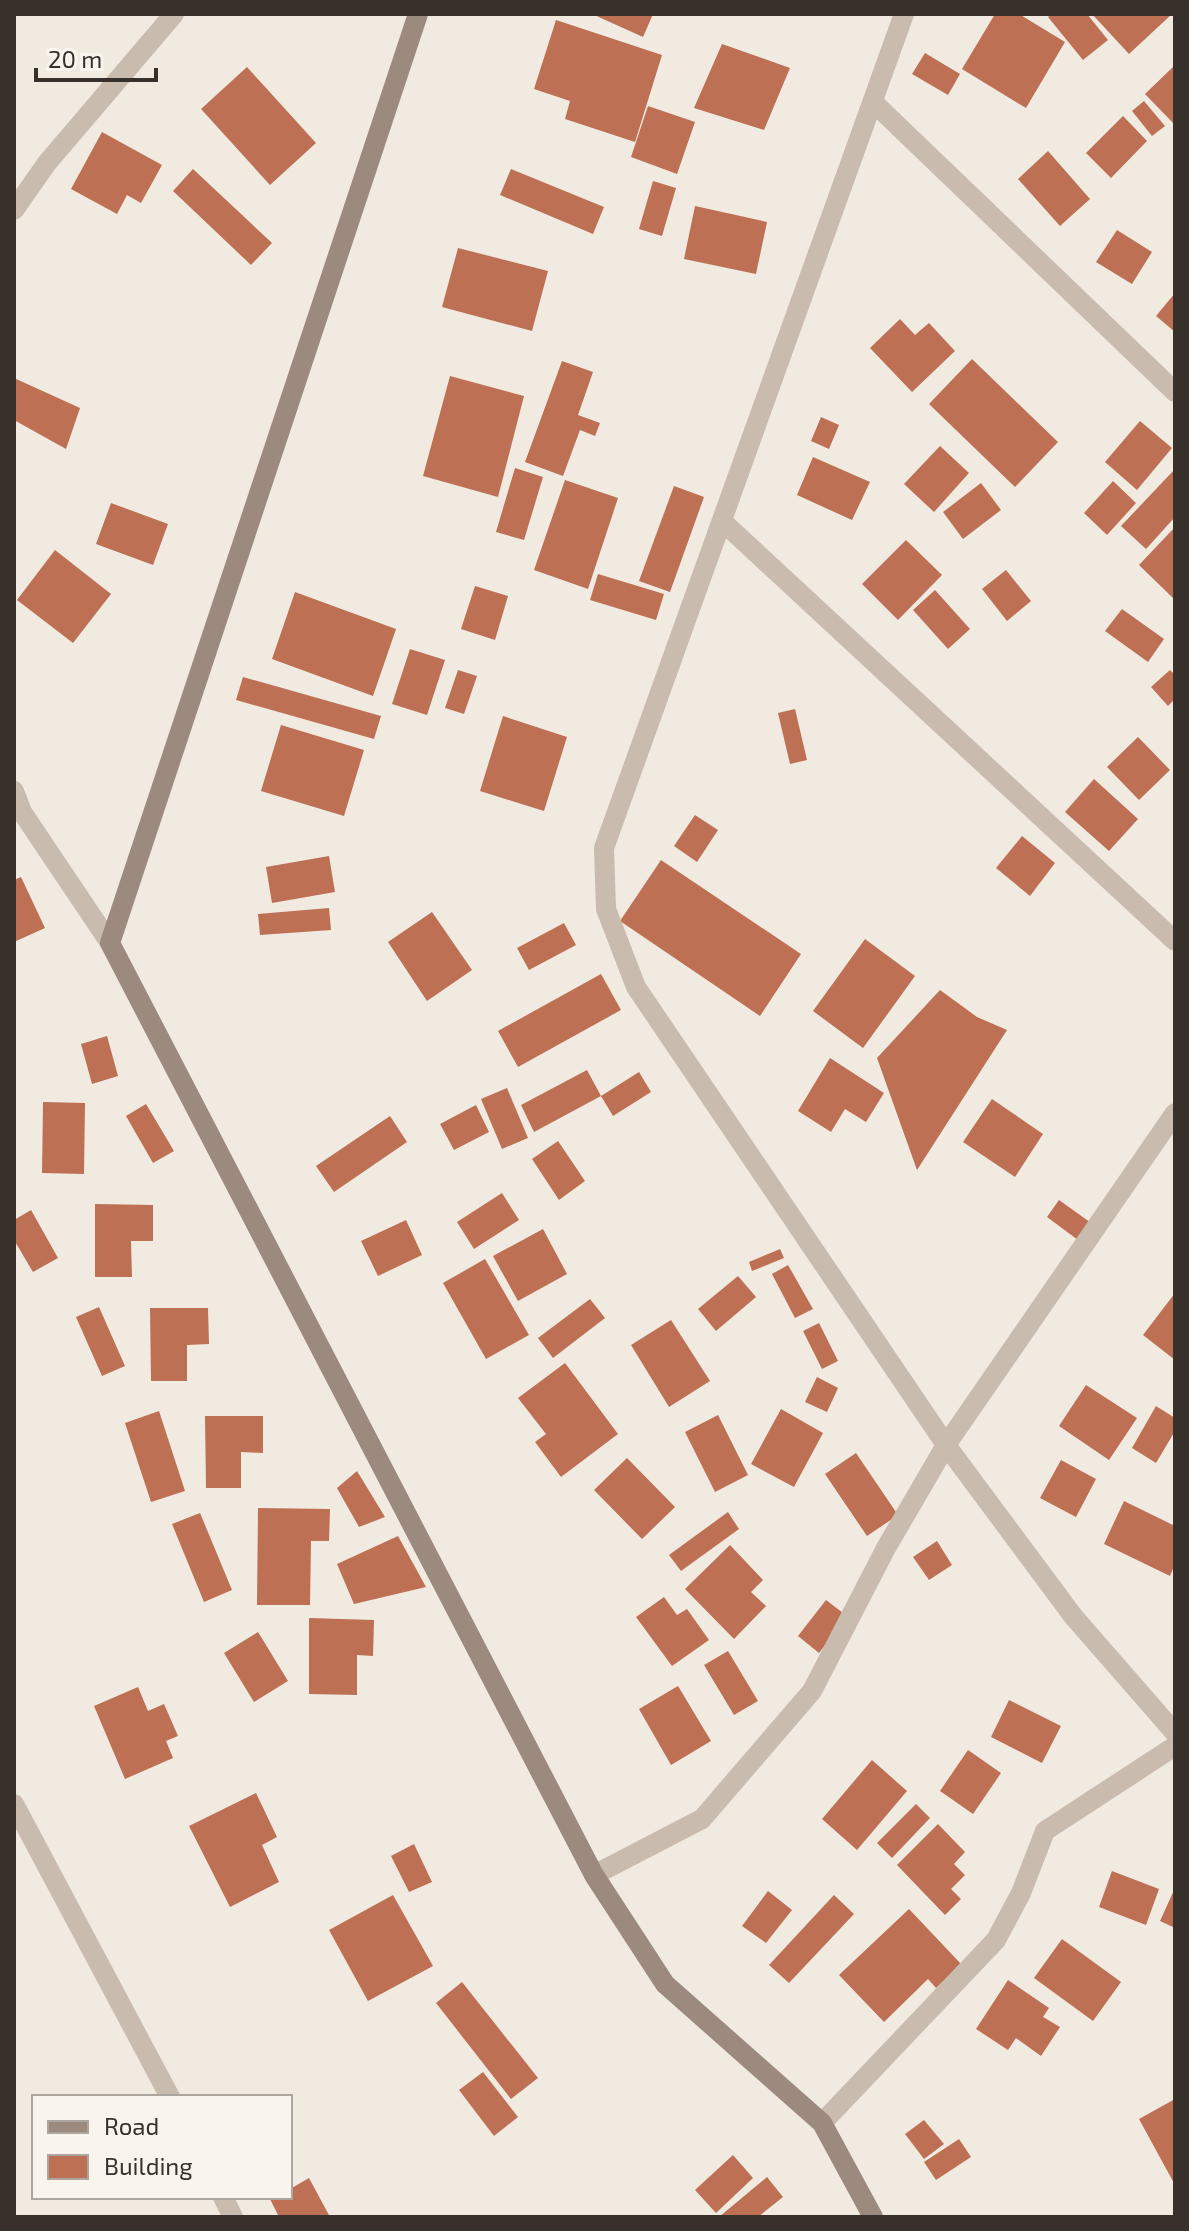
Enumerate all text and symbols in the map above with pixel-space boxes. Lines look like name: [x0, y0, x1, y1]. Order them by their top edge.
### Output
scale bar: [36, 32, 156, 82]
text: 20 m: [48, 44, 102, 73]
legend: [32, 2095, 292, 2199]
text: Road: [104, 2111, 159, 2140]
text: Building: [104, 2151, 193, 2180]

